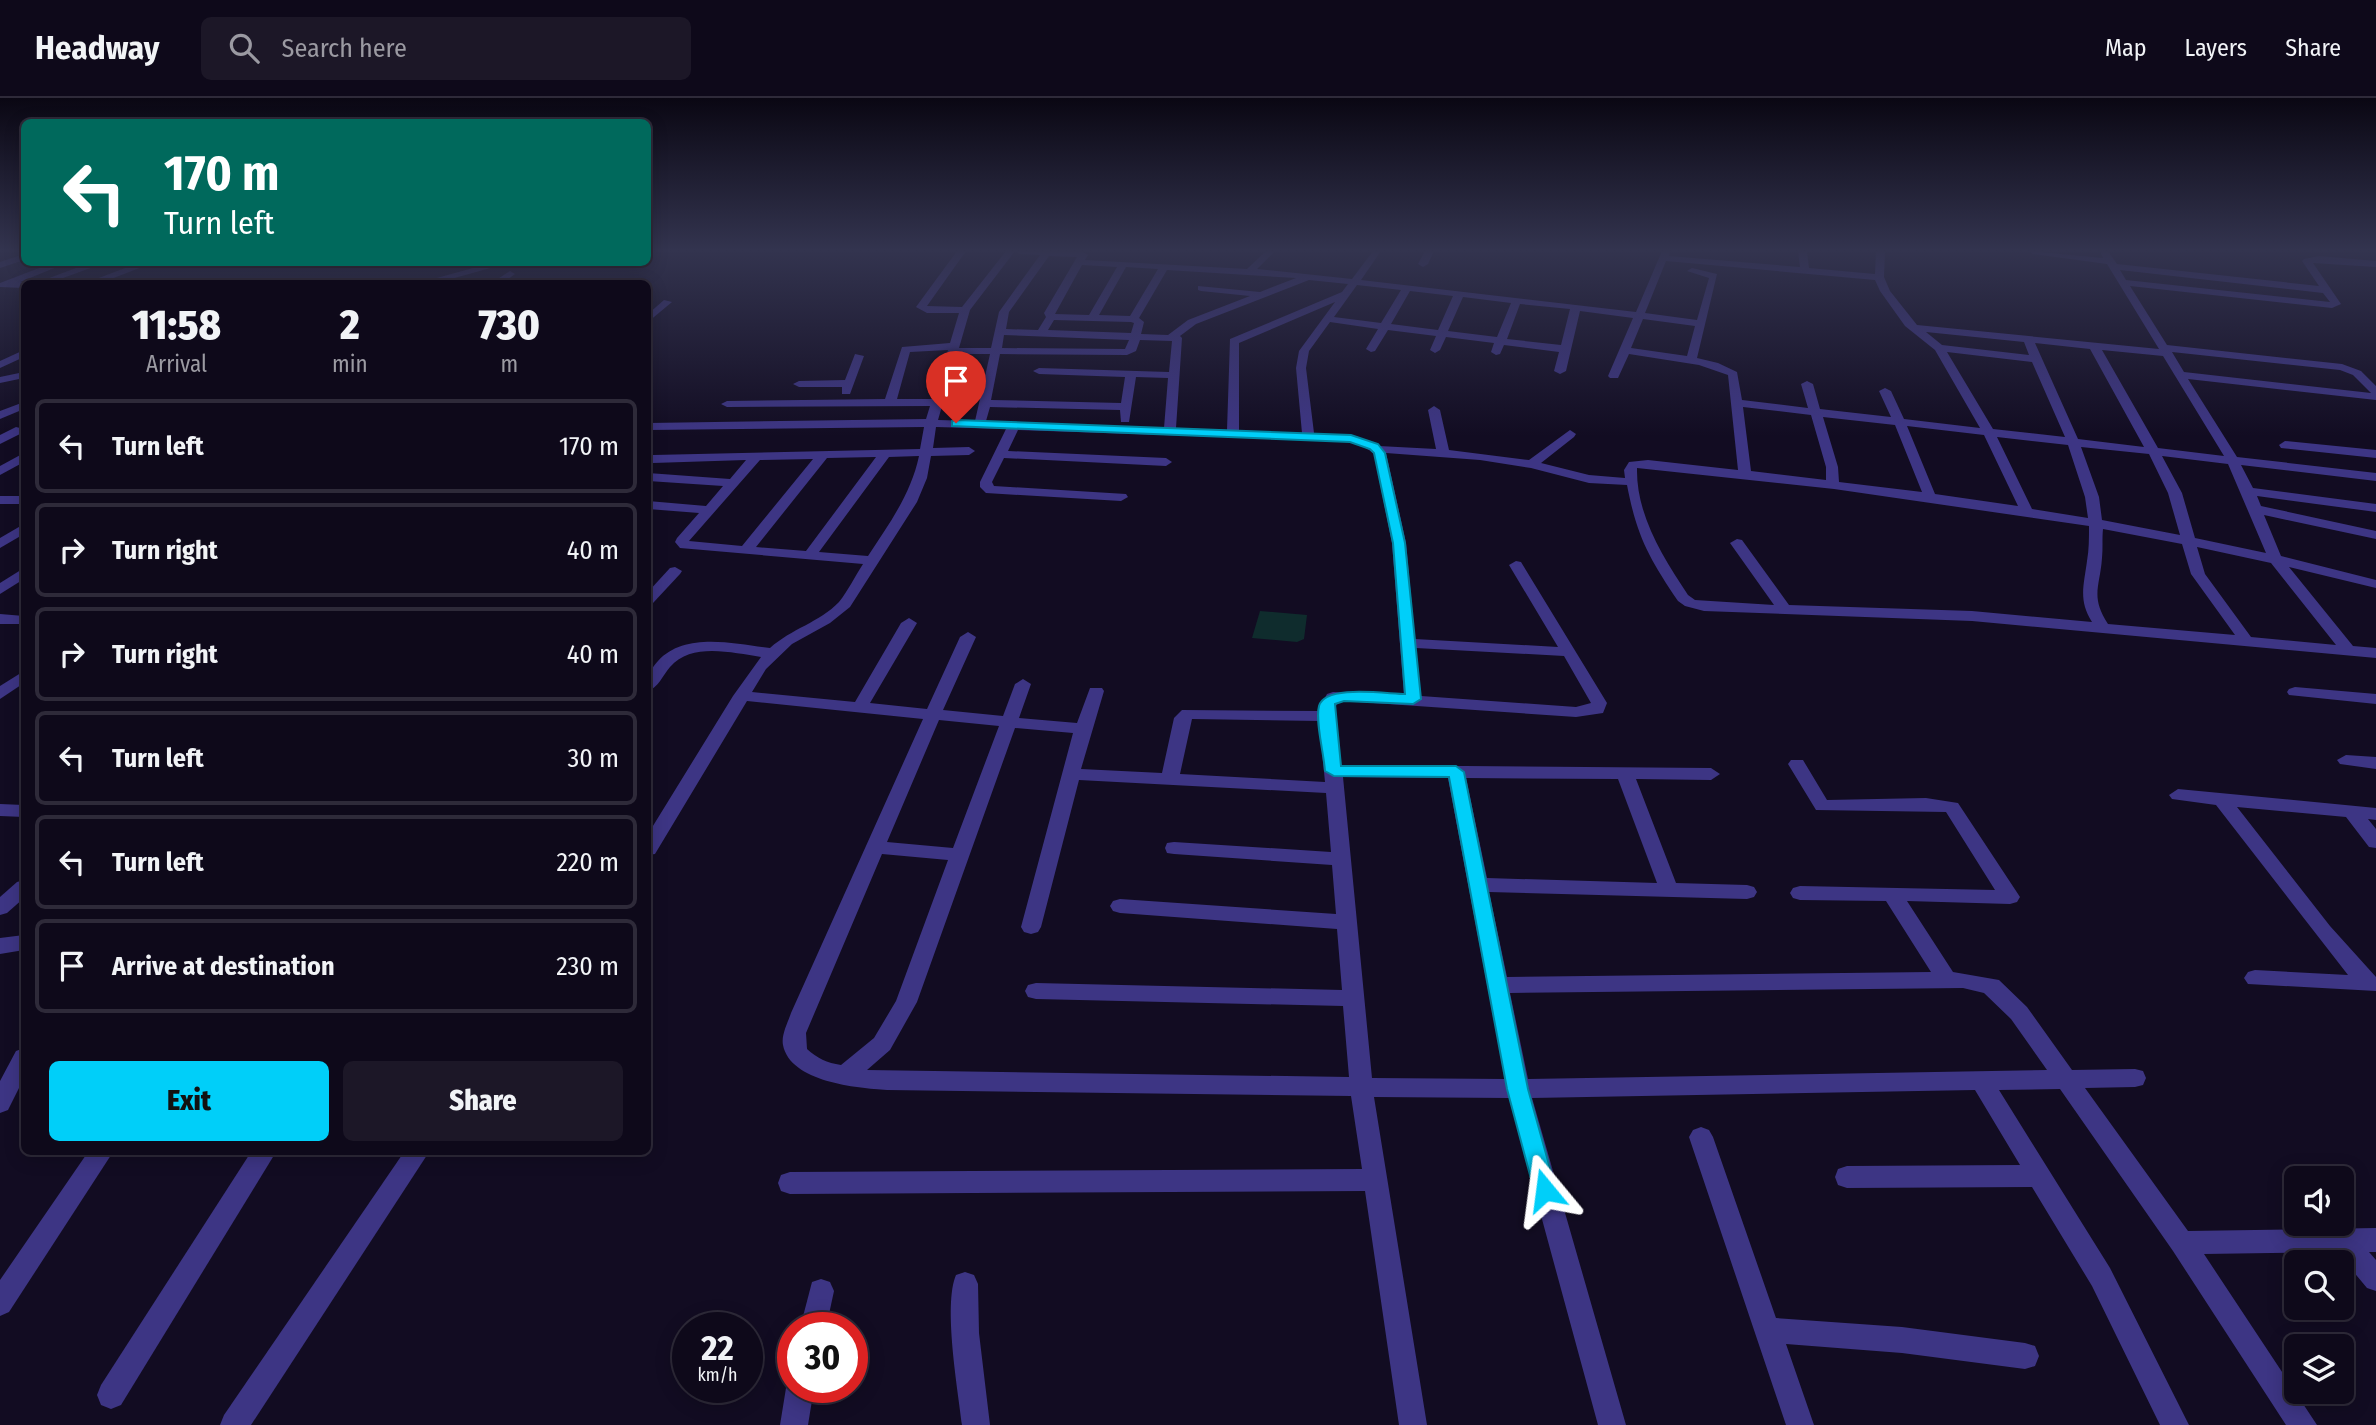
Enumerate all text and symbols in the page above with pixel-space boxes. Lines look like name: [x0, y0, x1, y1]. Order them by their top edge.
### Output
search box: [201, 17, 691, 80]
text: Headway: [35, 28, 159, 68]
icon: search: [225, 29, 263, 67]
text: Search here: [281, 33, 407, 64]
text: Map: [2105, 34, 2147, 62]
text: Layers: [2185, 34, 2247, 62]
text: Share: [2285, 34, 2341, 62]
text: 170 m: [164, 144, 280, 203]
icon: left: [49, 147, 140, 238]
text: Turn left: [164, 204, 274, 242]
text: 11:58: [132, 300, 221, 350]
text: 2: [340, 300, 360, 350]
text: 730: [479, 300, 540, 350]
text: Arrival: [146, 350, 207, 378]
text: min: [332, 350, 368, 378]
text: m: [500, 350, 518, 378]
pin: [926, 351, 986, 423]
icon: arrive: [937, 362, 975, 400]
icon: left: [53, 427, 91, 465]
text: Turn left: [112, 431, 204, 462]
text: 170 m: [559, 431, 619, 462]
icon: right: [53, 531, 91, 569]
text: Turn right: [112, 535, 218, 566]
text: 40 m: [567, 535, 619, 566]
icon: right: [53, 635, 91, 673]
text: Turn right: [112, 639, 218, 670]
text: 40 m: [567, 639, 619, 670]
icon: left: [53, 739, 91, 777]
text: Turn left: [112, 743, 204, 774]
text: 30 m: [568, 743, 619, 774]
icon: left: [53, 843, 91, 881]
text: Turn left: [112, 847, 204, 878]
text: 220 m: [556, 847, 619, 878]
icon: arrive: [53, 947, 91, 985]
text: Arrive at destination: [112, 951, 335, 982]
text: 230 m: [556, 951, 619, 982]
button: Exit: [49, 1061, 329, 1141]
button: Share: [343, 1061, 623, 1141]
position arrow: [1508, 1153, 1582, 1227]
map controls: [2284, 1166, 2354, 1404]
button: sound: [2284, 1166, 2354, 1236]
button: search: [2284, 1250, 2354, 1320]
speed limit sign: 30: [777, 1312, 868, 1403]
text: 22: [701, 1327, 734, 1369]
button: layers: [2284, 1334, 2354, 1404]
text: km/h: [697, 1364, 738, 1386]

